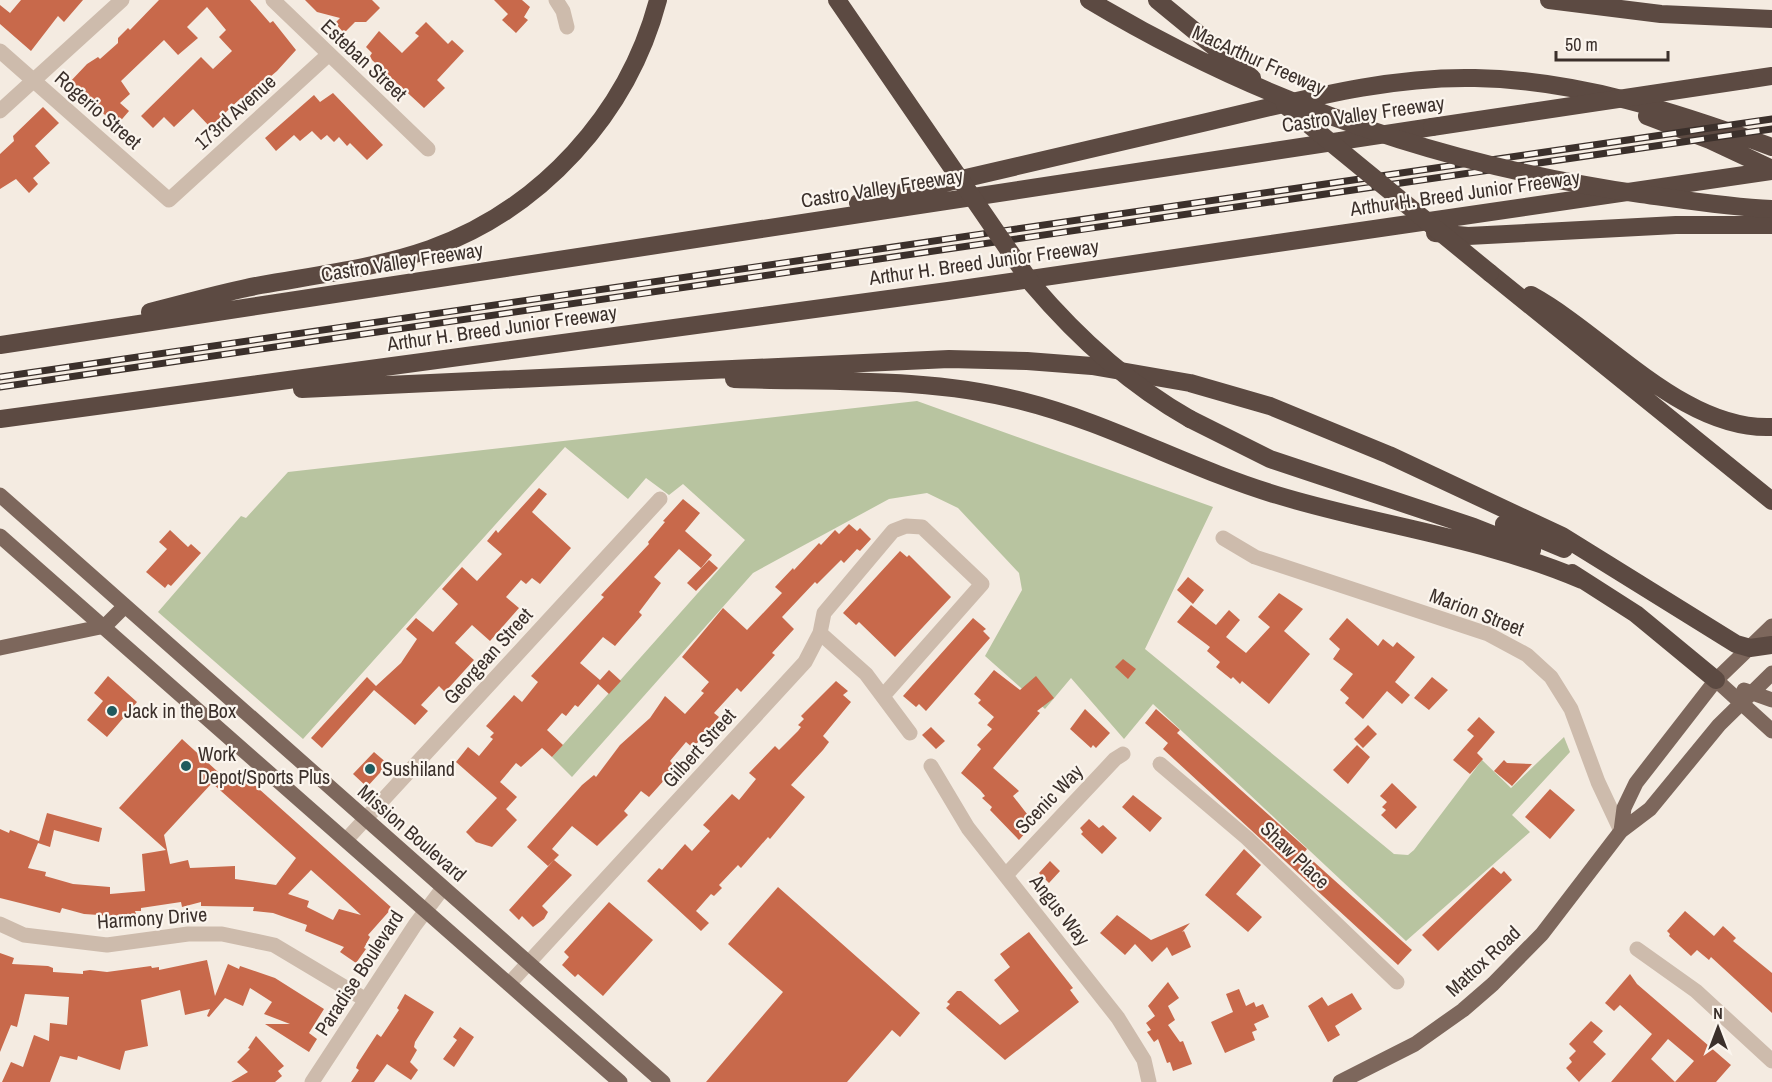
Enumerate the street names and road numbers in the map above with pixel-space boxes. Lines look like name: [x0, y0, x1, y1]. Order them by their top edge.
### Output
street label: Esteban Street: [315, 13, 414, 107]
street label: MacArthur Freeway: [1188, 18, 1331, 101]
street label: Rogerio Street: [49, 64, 148, 155]
street label: 173rd Avenue: [188, 68, 281, 155]
street label: Castro Valley Freeway: [1280, 89, 1447, 138]
street label: Castro Valley Freeway: [799, 161, 966, 214]
street label: Arthur H. Breed Junior Freeway: [1347, 163, 1582, 222]
street label: Arthur H. Breed Junior Freeway: [866, 232, 1101, 291]
street label: Castro Valley Freeway: [319, 235, 486, 288]
street label: Arthur H. Breed Junior Freeway: [384, 298, 619, 357]
street label: Marion Street: [1426, 581, 1529, 642]
street label: Georgean Street: [437, 601, 539, 710]
street label: Gilbert Street: [656, 702, 742, 793]
street label: Scenic Way: [1009, 757, 1089, 839]
street label: Mission Boulevard: [352, 778, 472, 887]
street label: Shaw Place: [1255, 815, 1336, 894]
street label: Angus Way: [1024, 868, 1097, 951]
street label: Harmony Drive: [96, 900, 208, 935]
street label: Paradise Boulevard: [308, 905, 409, 1040]
street label: Mattox Road: [1439, 919, 1526, 1002]

